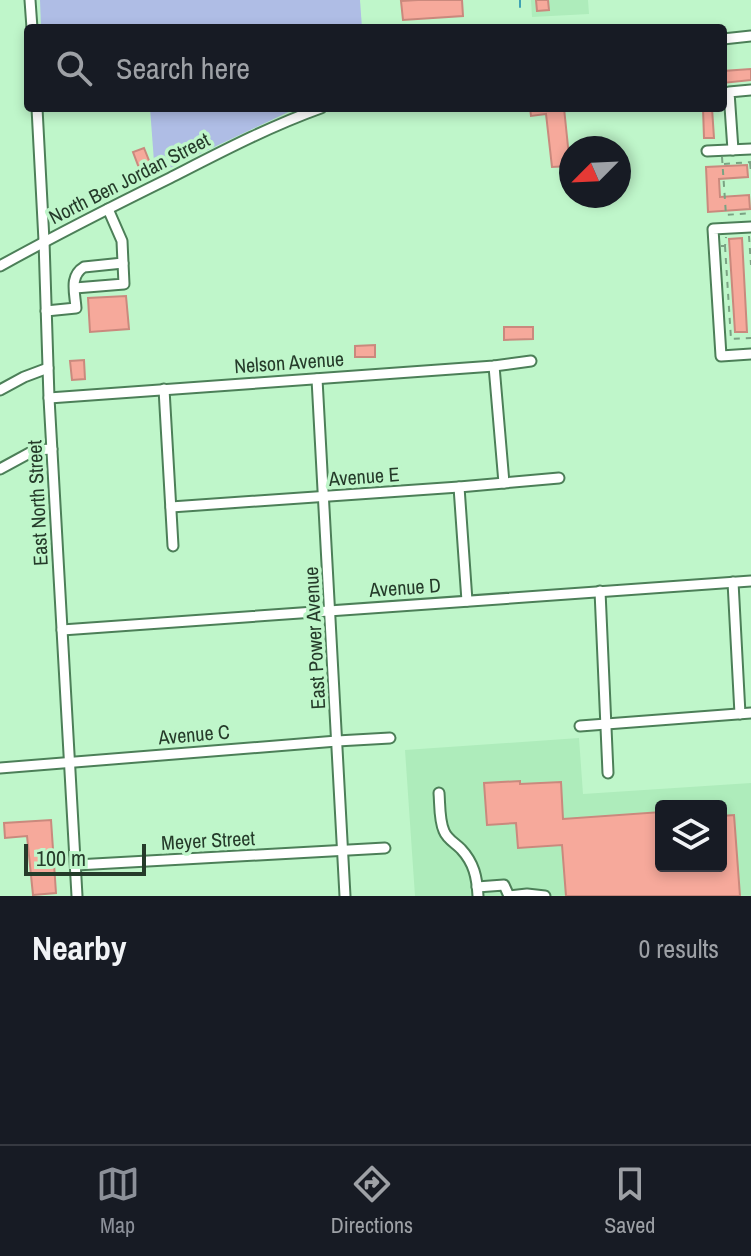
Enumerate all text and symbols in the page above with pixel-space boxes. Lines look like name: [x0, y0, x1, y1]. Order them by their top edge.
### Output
search box: [24, 24, 727, 112]
icon: search: [52, 46, 96, 90]
text: Search here: [116, 48, 250, 88]
street label: North Ben Jordan Street: [44, 126, 214, 230]
north arrow: [559, 136, 631, 208]
street label: Nelson Avenue: [233, 345, 345, 379]
street label: East North Street: [20, 439, 54, 567]
street label: Avenue E: [327, 460, 400, 492]
street label: East Power Avenue: [297, 566, 331, 710]
street label: Avenue D: [367, 571, 442, 603]
street label: Avenue C: [156, 717, 231, 751]
map controls: [655, 800, 727, 872]
button: layers: [655, 800, 727, 872]
street label: Meyer Street: [160, 824, 256, 856]
scale bar: [24, 840, 146, 876]
text: 100 m: [36, 843, 86, 873]
text: Nearby: [32, 925, 127, 971]
text: 0 results: [638, 931, 719, 966]
tab: Map: [96, 1162, 140, 1240]
tab: Directions: [331, 1162, 413, 1240]
tab: Saved: [604, 1162, 655, 1240]

